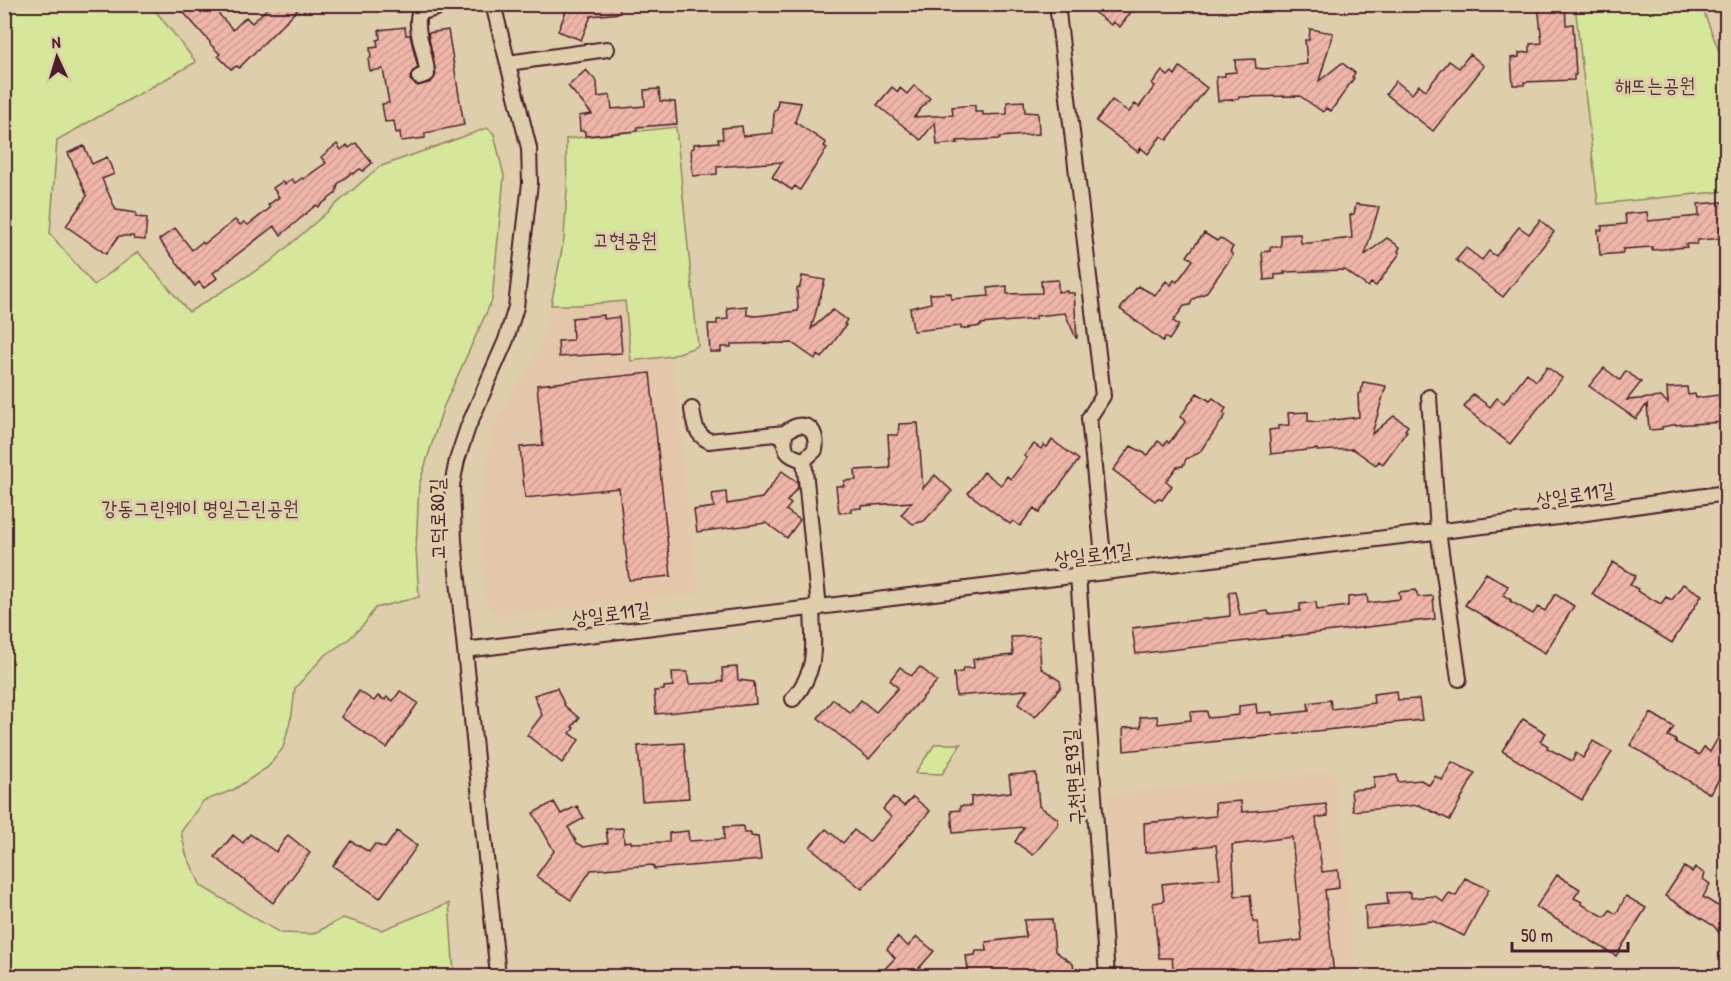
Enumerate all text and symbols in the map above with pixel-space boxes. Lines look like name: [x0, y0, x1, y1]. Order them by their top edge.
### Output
north arrow: [27, 27, 87, 87]
text: N: [51, 31, 61, 53]
park label: 해뜨는공원: [1615, 71, 1695, 98]
park label: 고현공원: [593, 226, 657, 253]
street label: 상일로11길: [1534, 475, 1616, 513]
street label: 고덕로80길: [423, 478, 451, 560]
park label: 강동그린웨이 명일근린공원: [101, 494, 299, 521]
street label: 상일로11길: [1052, 536, 1134, 572]
street label: 상일로11길: [570, 595, 652, 631]
street label: 구천면로93길: [1056, 728, 1090, 826]
scale bar: [1512, 915, 1628, 953]
text: 50 m: [1521, 923, 1553, 948]

